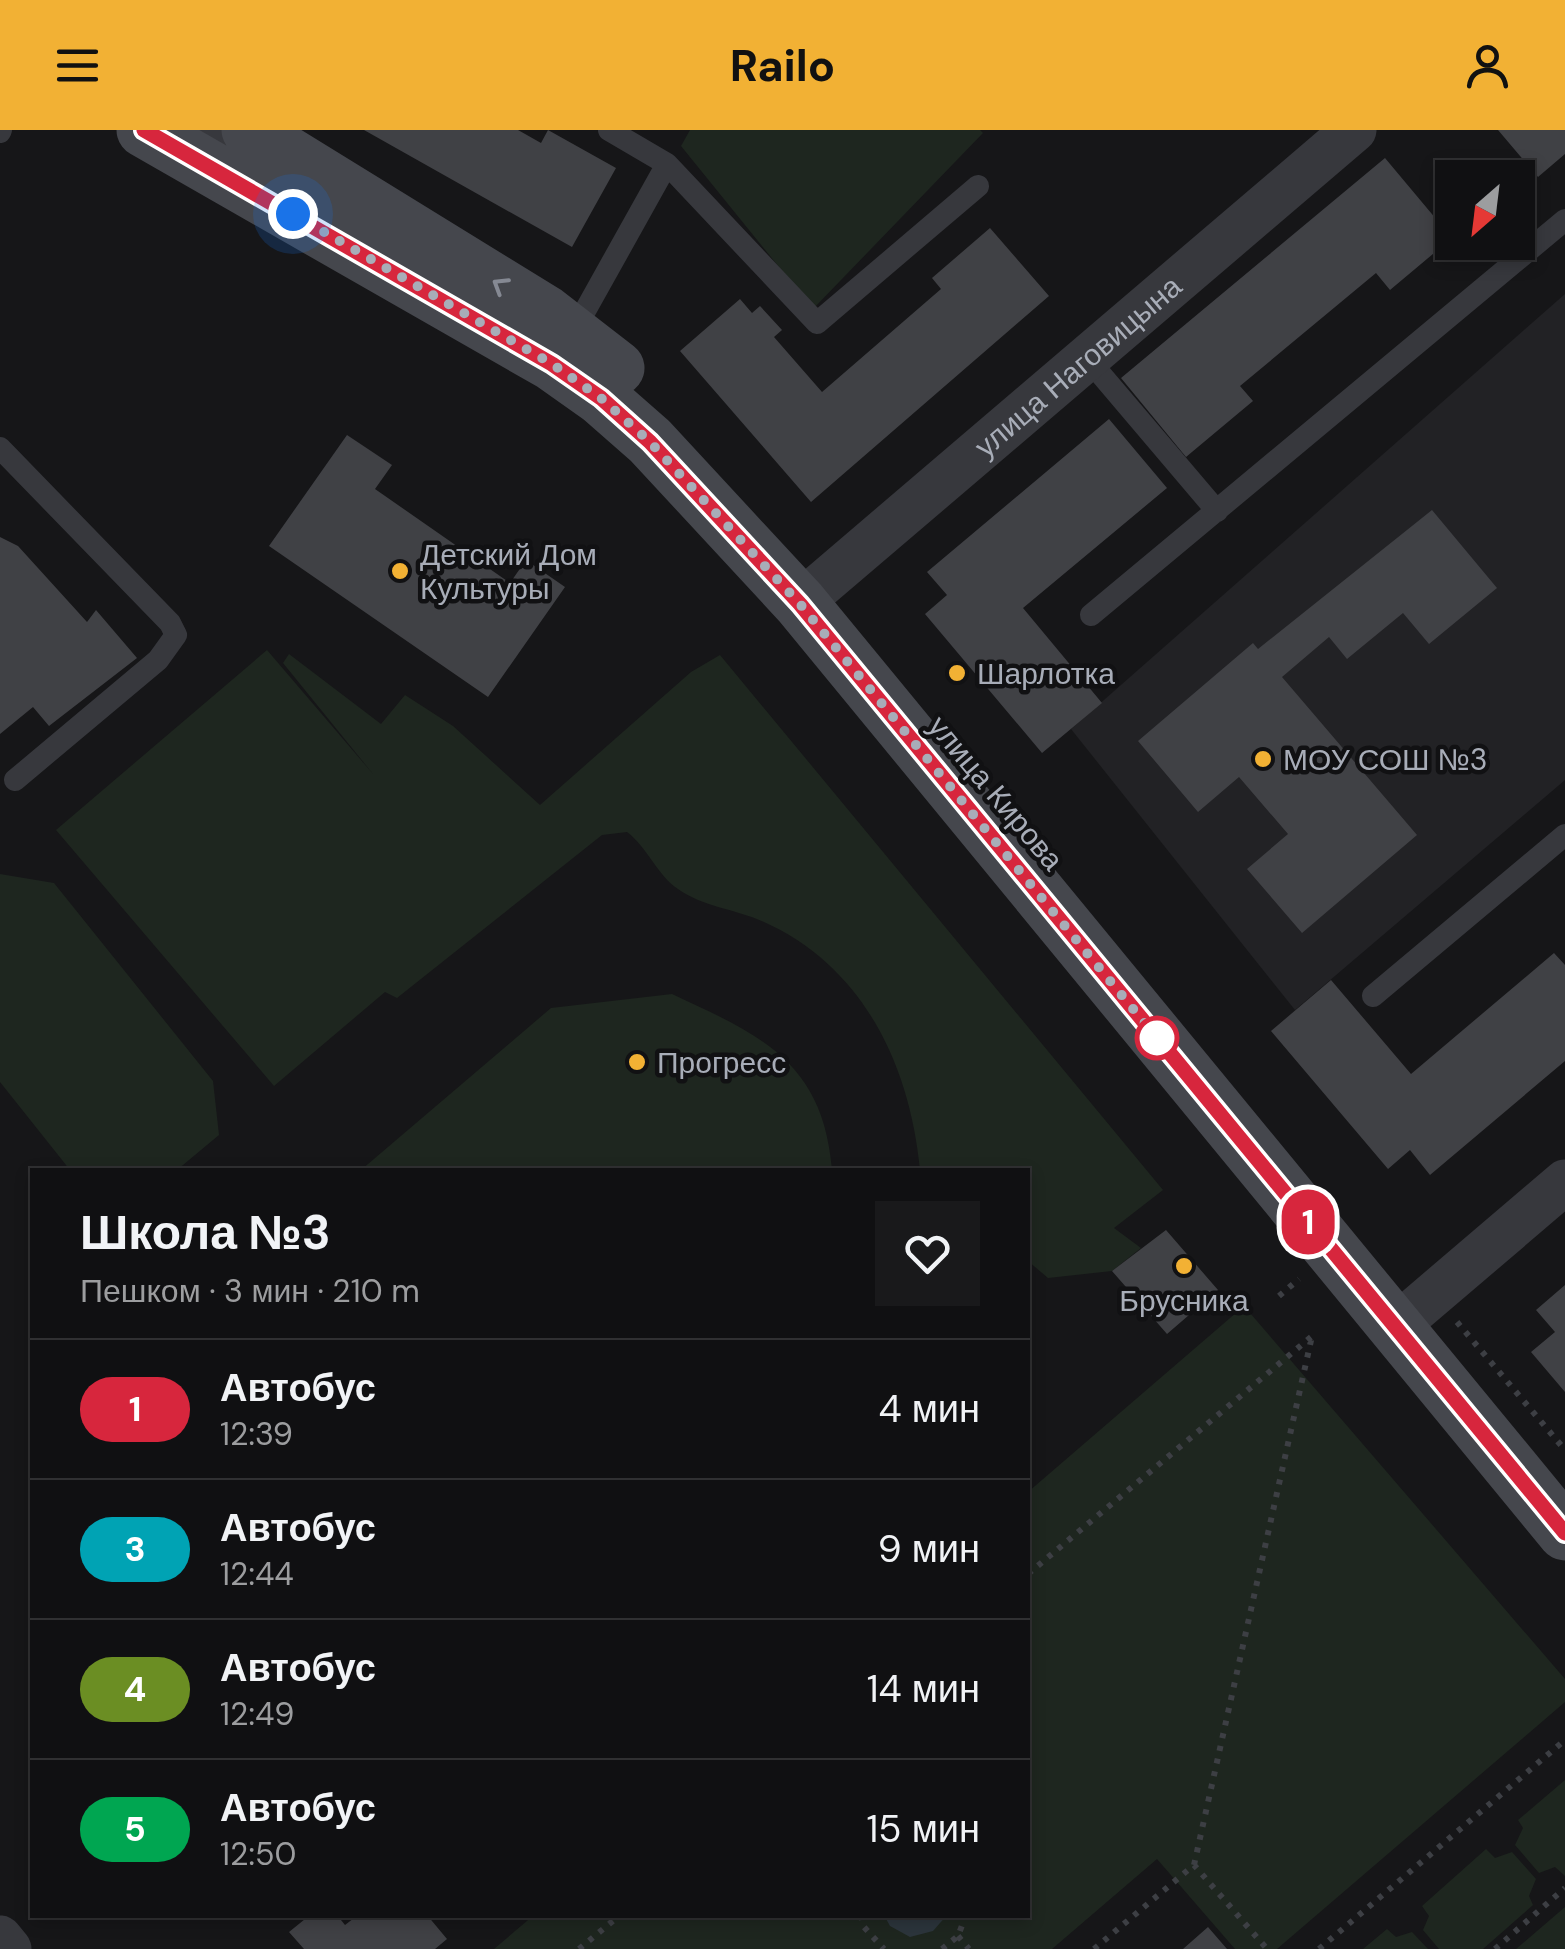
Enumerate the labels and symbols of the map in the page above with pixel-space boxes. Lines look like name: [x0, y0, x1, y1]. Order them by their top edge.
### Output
north arrow: [1435, 160, 1535, 260]
your location: [268, 189, 318, 239]
street label: улица Наговицына: [966, 266, 1190, 465]
one-way arrow: [493, 278, 511, 297]
place label: Детский Дом Культуры: [420, 535, 597, 608]
marker: Детский Дом Культуры: [389, 560, 411, 582]
place label: Шарлотка: [977, 654, 1115, 693]
marker: Шарлотка: [946, 662, 968, 684]
street label: улица Кирова: [920, 708, 1072, 879]
place label: МОУ СОШ №3: [1283, 740, 1487, 779]
marker: МОУ СОШ №3: [1252, 748, 1274, 770]
unlabelled marker: [1136, 1017, 1178, 1059]
place label: Прогресс: [657, 1043, 786, 1082]
marker: Прогресс: [626, 1051, 648, 1073]
line badge: 1: [1276, 1190, 1340, 1254]
marker: Брусника: [1173, 1255, 1195, 1277]
place label: Брусника: [1119, 1281, 1249, 1320]

